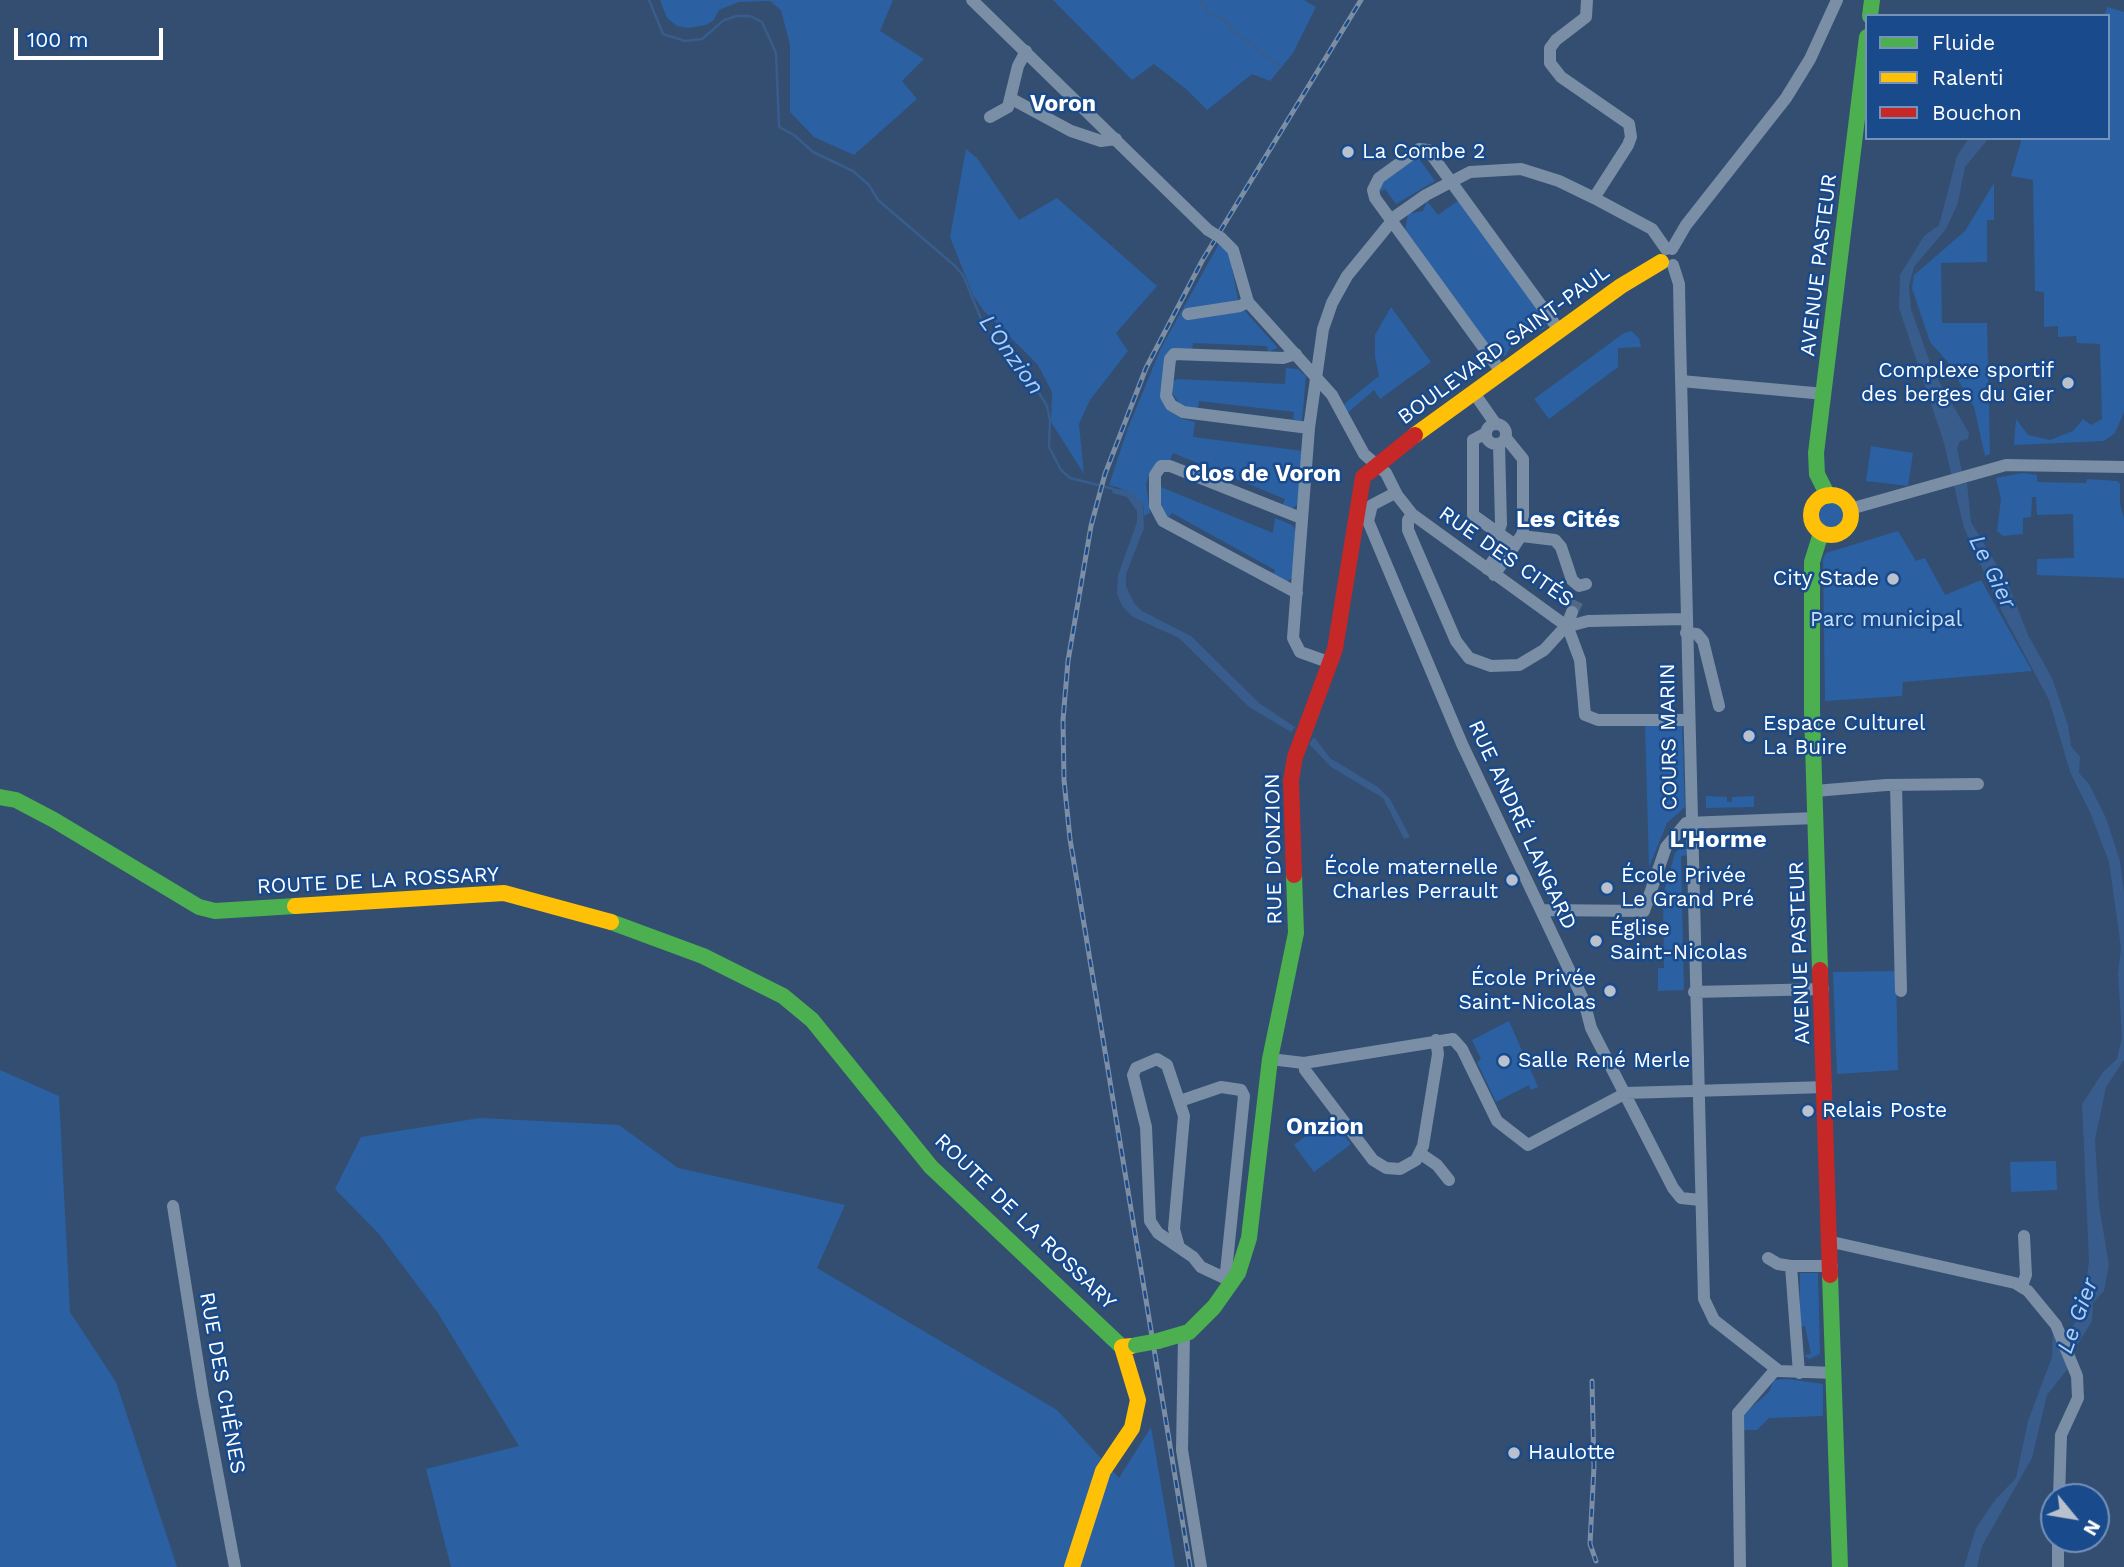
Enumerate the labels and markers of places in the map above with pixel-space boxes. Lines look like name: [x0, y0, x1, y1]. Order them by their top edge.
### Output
place label: La Combe 2: [1362, 139, 1485, 165]
marker: La Combe 2: [1340, 144, 1356, 160]
place label: Complexe sportif des berges du Gier: [1861, 358, 2054, 408]
marker: Complexe sportif des berges du Gier: [2060, 375, 2076, 391]
place label: City Stade: [1773, 566, 1879, 592]
marker: City Stade: [1885, 571, 1901, 587]
place label: Espace Culturel La Buire: [1763, 711, 1925, 761]
marker: Espace Culturel La Buire: [1741, 728, 1757, 744]
place label: École maternelle Charles Perrault: [1324, 855, 1498, 905]
place label: École Privée Le Grand Pré: [1621, 863, 1754, 913]
marker: École maternelle Charles Perrault: [1504, 872, 1520, 888]
marker: École Privée Le Grand Pré: [1599, 880, 1615, 896]
place label: Église Saint-Nicolas: [1610, 916, 1748, 966]
marker: Église Saint-Nicolas: [1588, 933, 1604, 949]
place label: École Privée Saint-Nicolas: [1458, 966, 1596, 1016]
marker: École Privée Saint-Nicolas: [1602, 983, 1618, 999]
place label: Salle René Merle: [1518, 1048, 1690, 1074]
marker: Salle René Merle: [1496, 1053, 1512, 1069]
place label: Relais Poste: [1822, 1098, 1947, 1124]
marker: Relais Poste: [1800, 1103, 1816, 1119]
place label: Haulotte: [1528, 1440, 1615, 1466]
marker: Haulotte: [1506, 1445, 1522, 1461]

